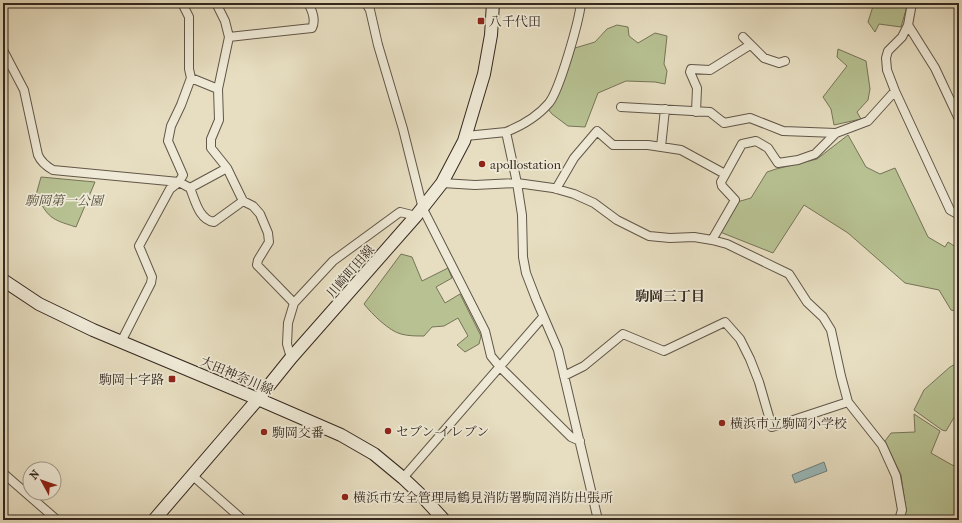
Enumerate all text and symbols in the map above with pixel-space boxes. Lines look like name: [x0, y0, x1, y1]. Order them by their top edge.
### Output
place label: 八千代田: [489, 14, 541, 29]
marker: 八千代田: [476, 16, 486, 26]
place label: apollostation: [490, 157, 562, 172]
marker: apollostation: [477, 159, 487, 169]
park label: 駒岡第一公園: [25, 193, 105, 208]
street label: 川崎町田線: [323, 242, 377, 301]
district label: 駒岡三丁目: [635, 288, 705, 305]
street label: 大田神奈川線: [198, 353, 276, 398]
place label: 駒岡十字路: [99, 372, 164, 387]
marker: 駒岡十字路: [167, 374, 177, 384]
place label: 横浜市立駒岡小学校: [730, 416, 847, 431]
marker: 横浜市立駒岡小学校: [717, 418, 727, 428]
place label: セブン-イレブン: [396, 424, 489, 439]
place label: 駒岡交番: [272, 425, 324, 440]
marker: セブン-イレブン: [383, 426, 393, 436]
marker: 駒岡交番: [259, 427, 269, 437]
north arrow: [22, 461, 62, 501]
text: N: [27, 467, 43, 482]
place label: 横浜市安全管理局鶴見消防署駒岡消防出張所: [353, 490, 613, 505]
marker: 横浜市安全管理局鶴見消防署駒岡消防出張所: [340, 492, 350, 502]

